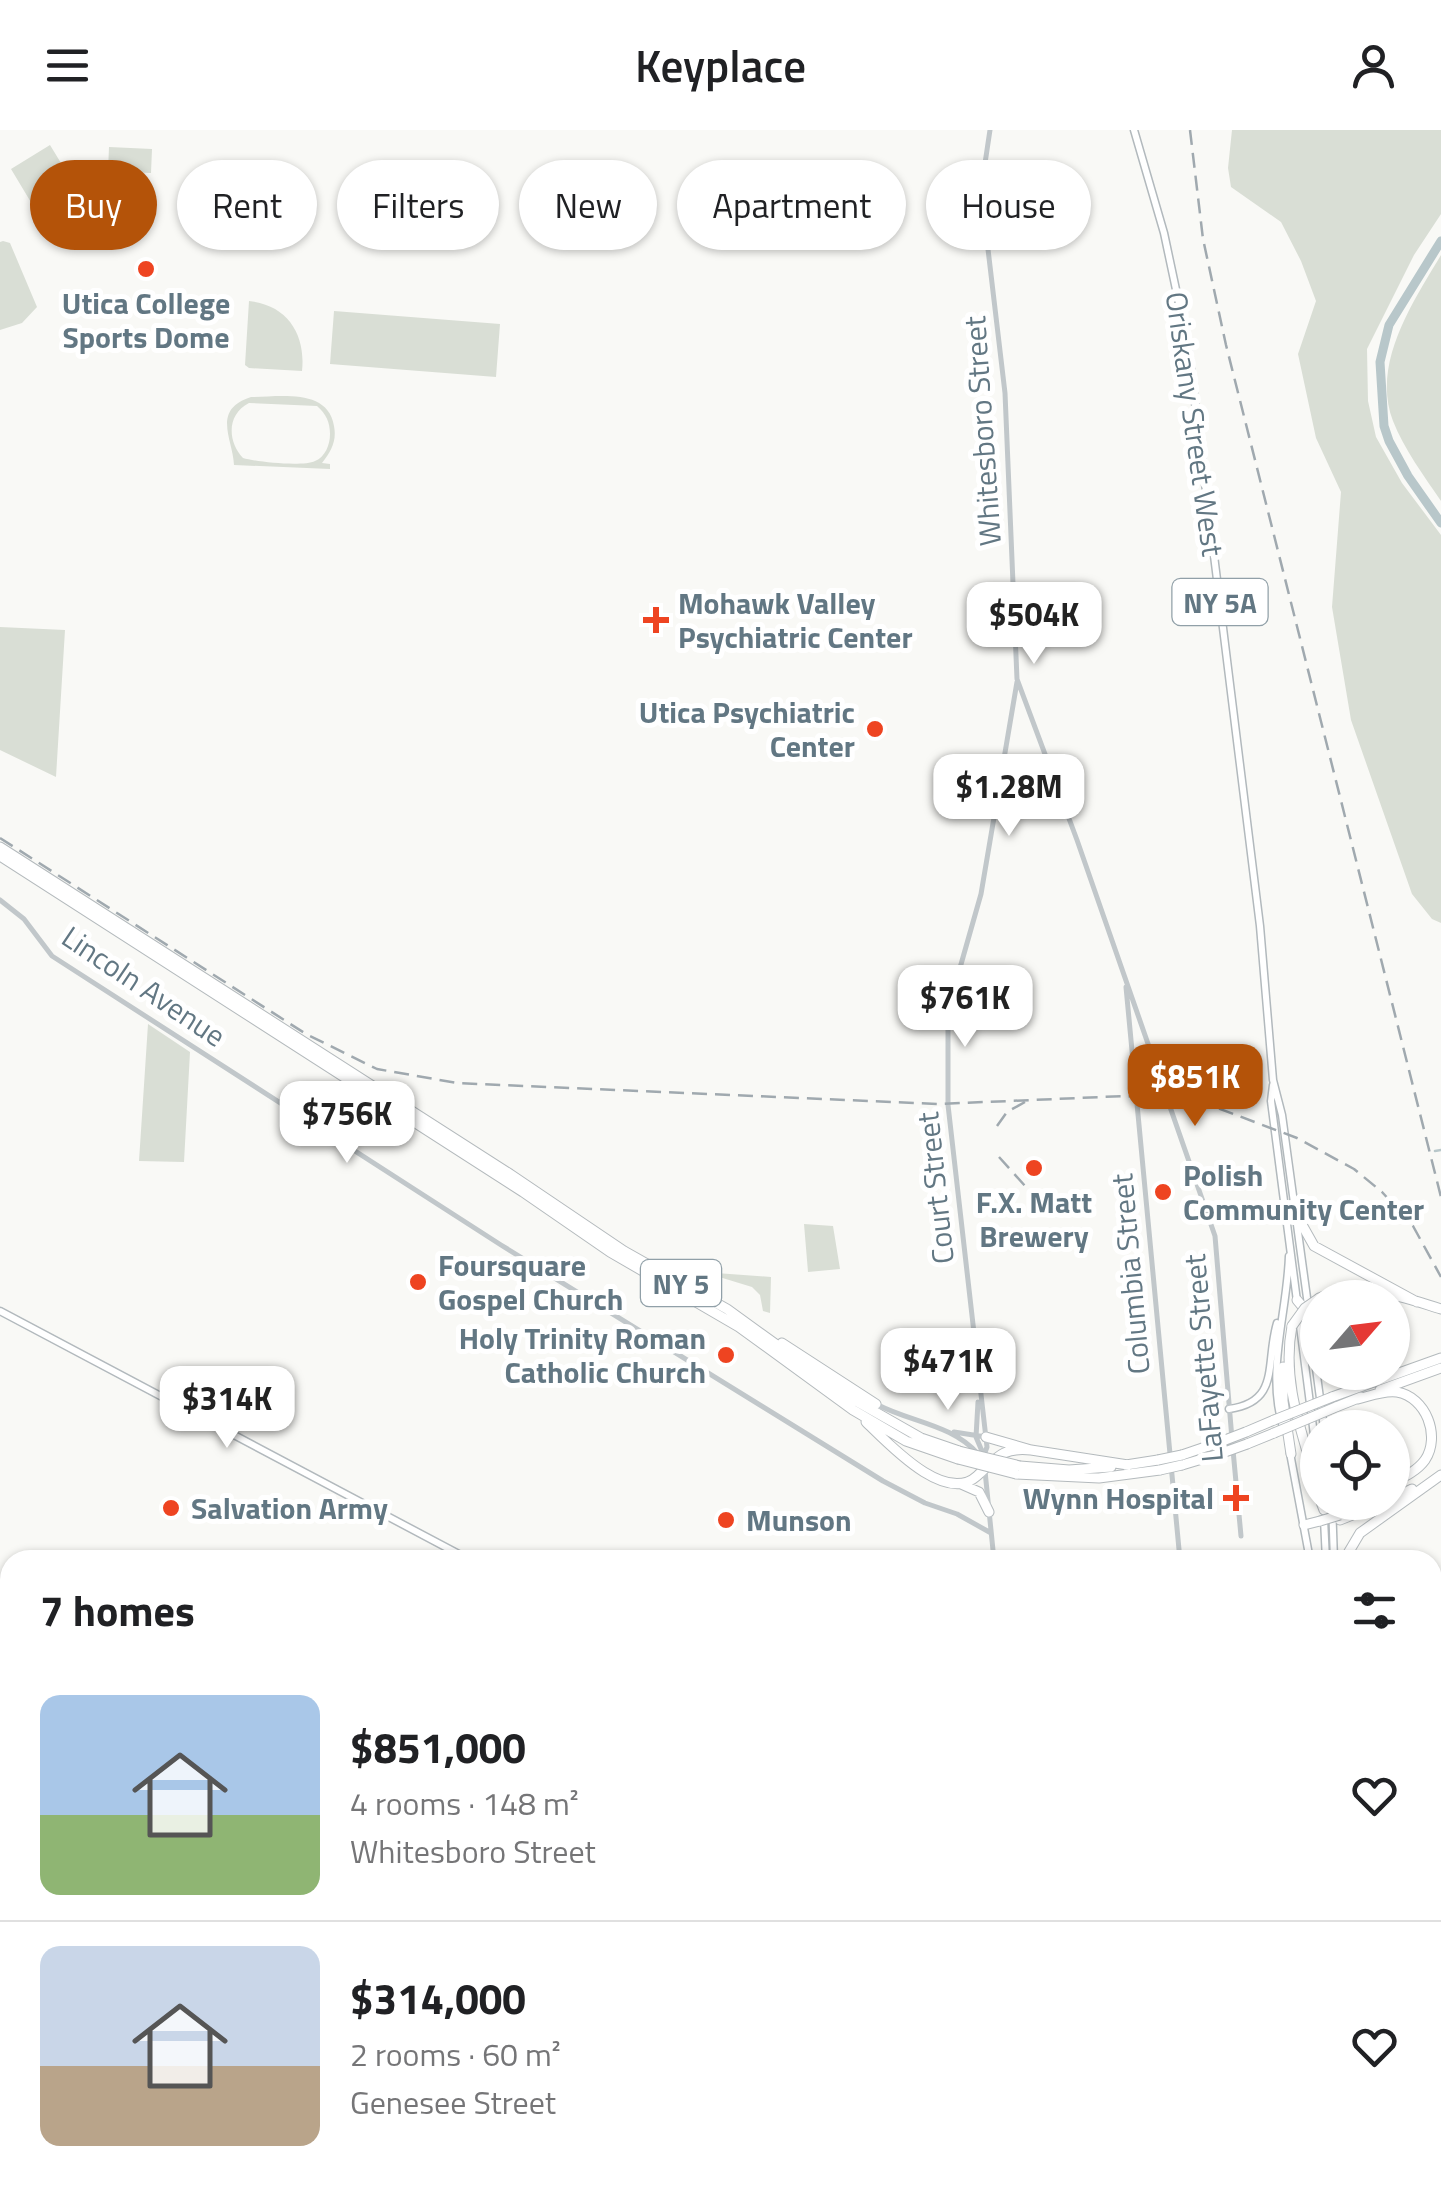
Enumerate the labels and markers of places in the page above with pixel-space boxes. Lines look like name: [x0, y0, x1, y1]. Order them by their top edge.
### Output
marker: Utica College Sports Dome: [135, 258, 157, 280]
place label: Utica College Sports Dome: [62, 280, 230, 360]
place label: Mohawk Valley Psychiatric Center: [678, 580, 913, 660]
pin: $504K: [964, 582, 1104, 667]
marker: Mohawk Valley Psychiatric Center: [643, 607, 669, 633]
place label: Utica Psychiatric Center: [639, 689, 855, 769]
marker: Utica Psychiatric Center: [864, 718, 886, 740]
pin: $1.28M: [928, 754, 1090, 839]
pin: $761K: [895, 965, 1035, 1050]
pin: $851K: [1125, 1044, 1265, 1129]
pin: $756K: [277, 1081, 417, 1166]
place label: Polish Community Center: [1183, 1152, 1424, 1232]
marker: F.X. Matt Brewery: [1023, 1157, 1045, 1179]
place label: F.X. Matt Brewery: [976, 1179, 1092, 1259]
marker: Polish Community Center: [1152, 1181, 1174, 1203]
place label: Foursquare Gospel Church: [438, 1242, 623, 1322]
marker: Foursquare Gospel Church: [407, 1271, 429, 1293]
place label: Holy Trinity Roman Catholic Church: [459, 1315, 706, 1395]
pin: $471K: [878, 1328, 1018, 1413]
marker: Holy Trinity Roman Catholic Church: [715, 1344, 737, 1366]
pin: $314K: [157, 1366, 297, 1451]
place label: Wynn Hospital: [1023, 1475, 1214, 1521]
place label: Salvation Army: [191, 1485, 388, 1531]
marker: Wynn Hospital: [1223, 1485, 1249, 1511]
marker: Salvation Army: [160, 1497, 182, 1519]
place label: Munson: [746, 1497, 852, 1543]
marker: Munson: [715, 1509, 737, 1531]

